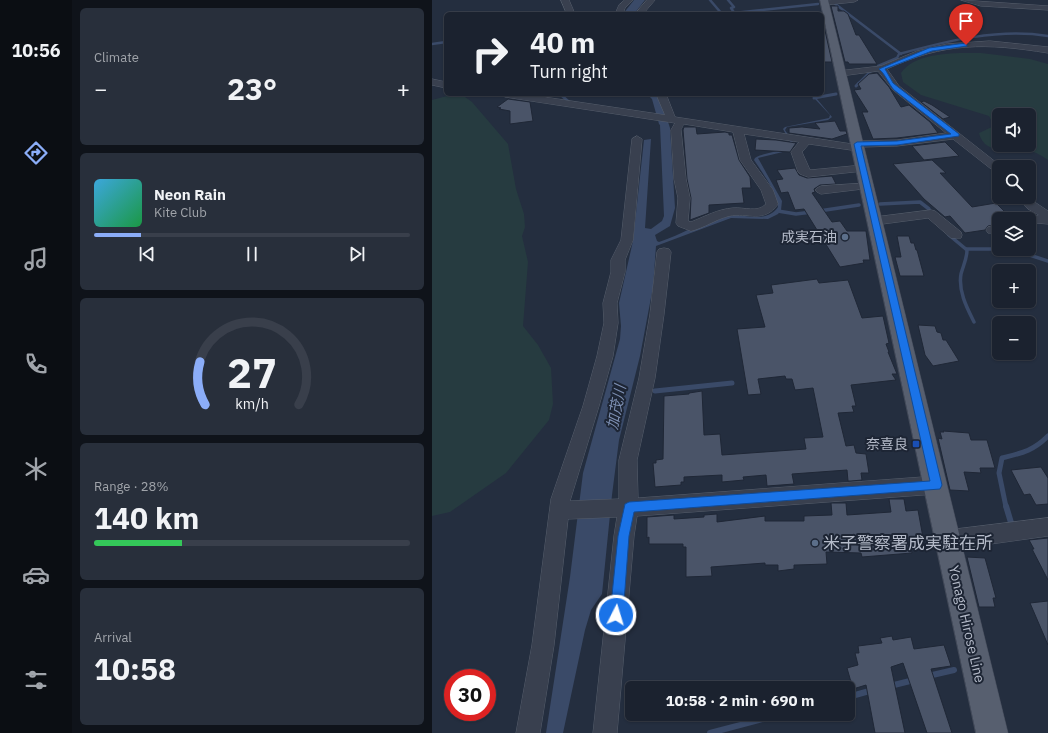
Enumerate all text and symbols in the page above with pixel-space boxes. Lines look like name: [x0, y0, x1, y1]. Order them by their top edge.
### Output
pin: [949, 4, 983, 45]
icon: arrive: [955, 10, 977, 32]
text: 40 m: [530, 24, 595, 61]
icon: right: [464, 28, 516, 80]
text: 10:56: [11, 39, 61, 62]
text: Climate: [94, 49, 139, 66]
text: Turn right: [530, 60, 608, 83]
text: 23°: [227, 69, 277, 108]
text: −: [94, 74, 107, 103]
text: +: [397, 74, 410, 103]
map controls: [992, 108, 1036, 360]
button: sound: [992, 108, 1036, 152]
icon: directions: [22, 139, 50, 167]
button: search: [992, 160, 1036, 204]
text: Neon Rain: [154, 185, 226, 204]
text: Kite Club: [154, 204, 207, 221]
button: layers: [992, 212, 1036, 256]
place label: 成実石油: [781, 228, 837, 246]
marker: 成実石油: [840, 232, 850, 242]
icon: previous: [136, 243, 158, 265]
icon: pause: [241, 243, 263, 265]
icon: next: [346, 243, 368, 265]
icon: music: [22, 245, 50, 273]
button: +: [992, 264, 1036, 308]
button: −: [992, 316, 1036, 360]
text: 27: [227, 344, 277, 398]
icon: phone: [22, 350, 50, 378]
water label: 加茂川: [602, 381, 630, 431]
text: km/h: [235, 393, 269, 412]
place label: 奈喜良: [866, 435, 908, 453]
marker: 奈喜良: [911, 439, 921, 449]
icon: climate: [22, 455, 50, 483]
text: Range · 28%: [94, 478, 168, 495]
text: 140 km: [94, 498, 199, 537]
place label: 米子警察署成実駐在所: [823, 532, 993, 554]
marker: 米子警察署成実駐在所: [810, 538, 820, 548]
icon: car: [22, 561, 50, 589]
street label: Yonago Hirose Line: [945, 564, 989, 685]
position arrow: [595, 594, 637, 636]
text: Arrival: [94, 629, 132, 646]
text: 10:58: [94, 649, 176, 688]
icon: filters: [22, 666, 50, 694]
speed limit sign: 30: [444, 669, 496, 721]
text: 10:58 · 2 min · 690 m: [666, 691, 814, 710]

